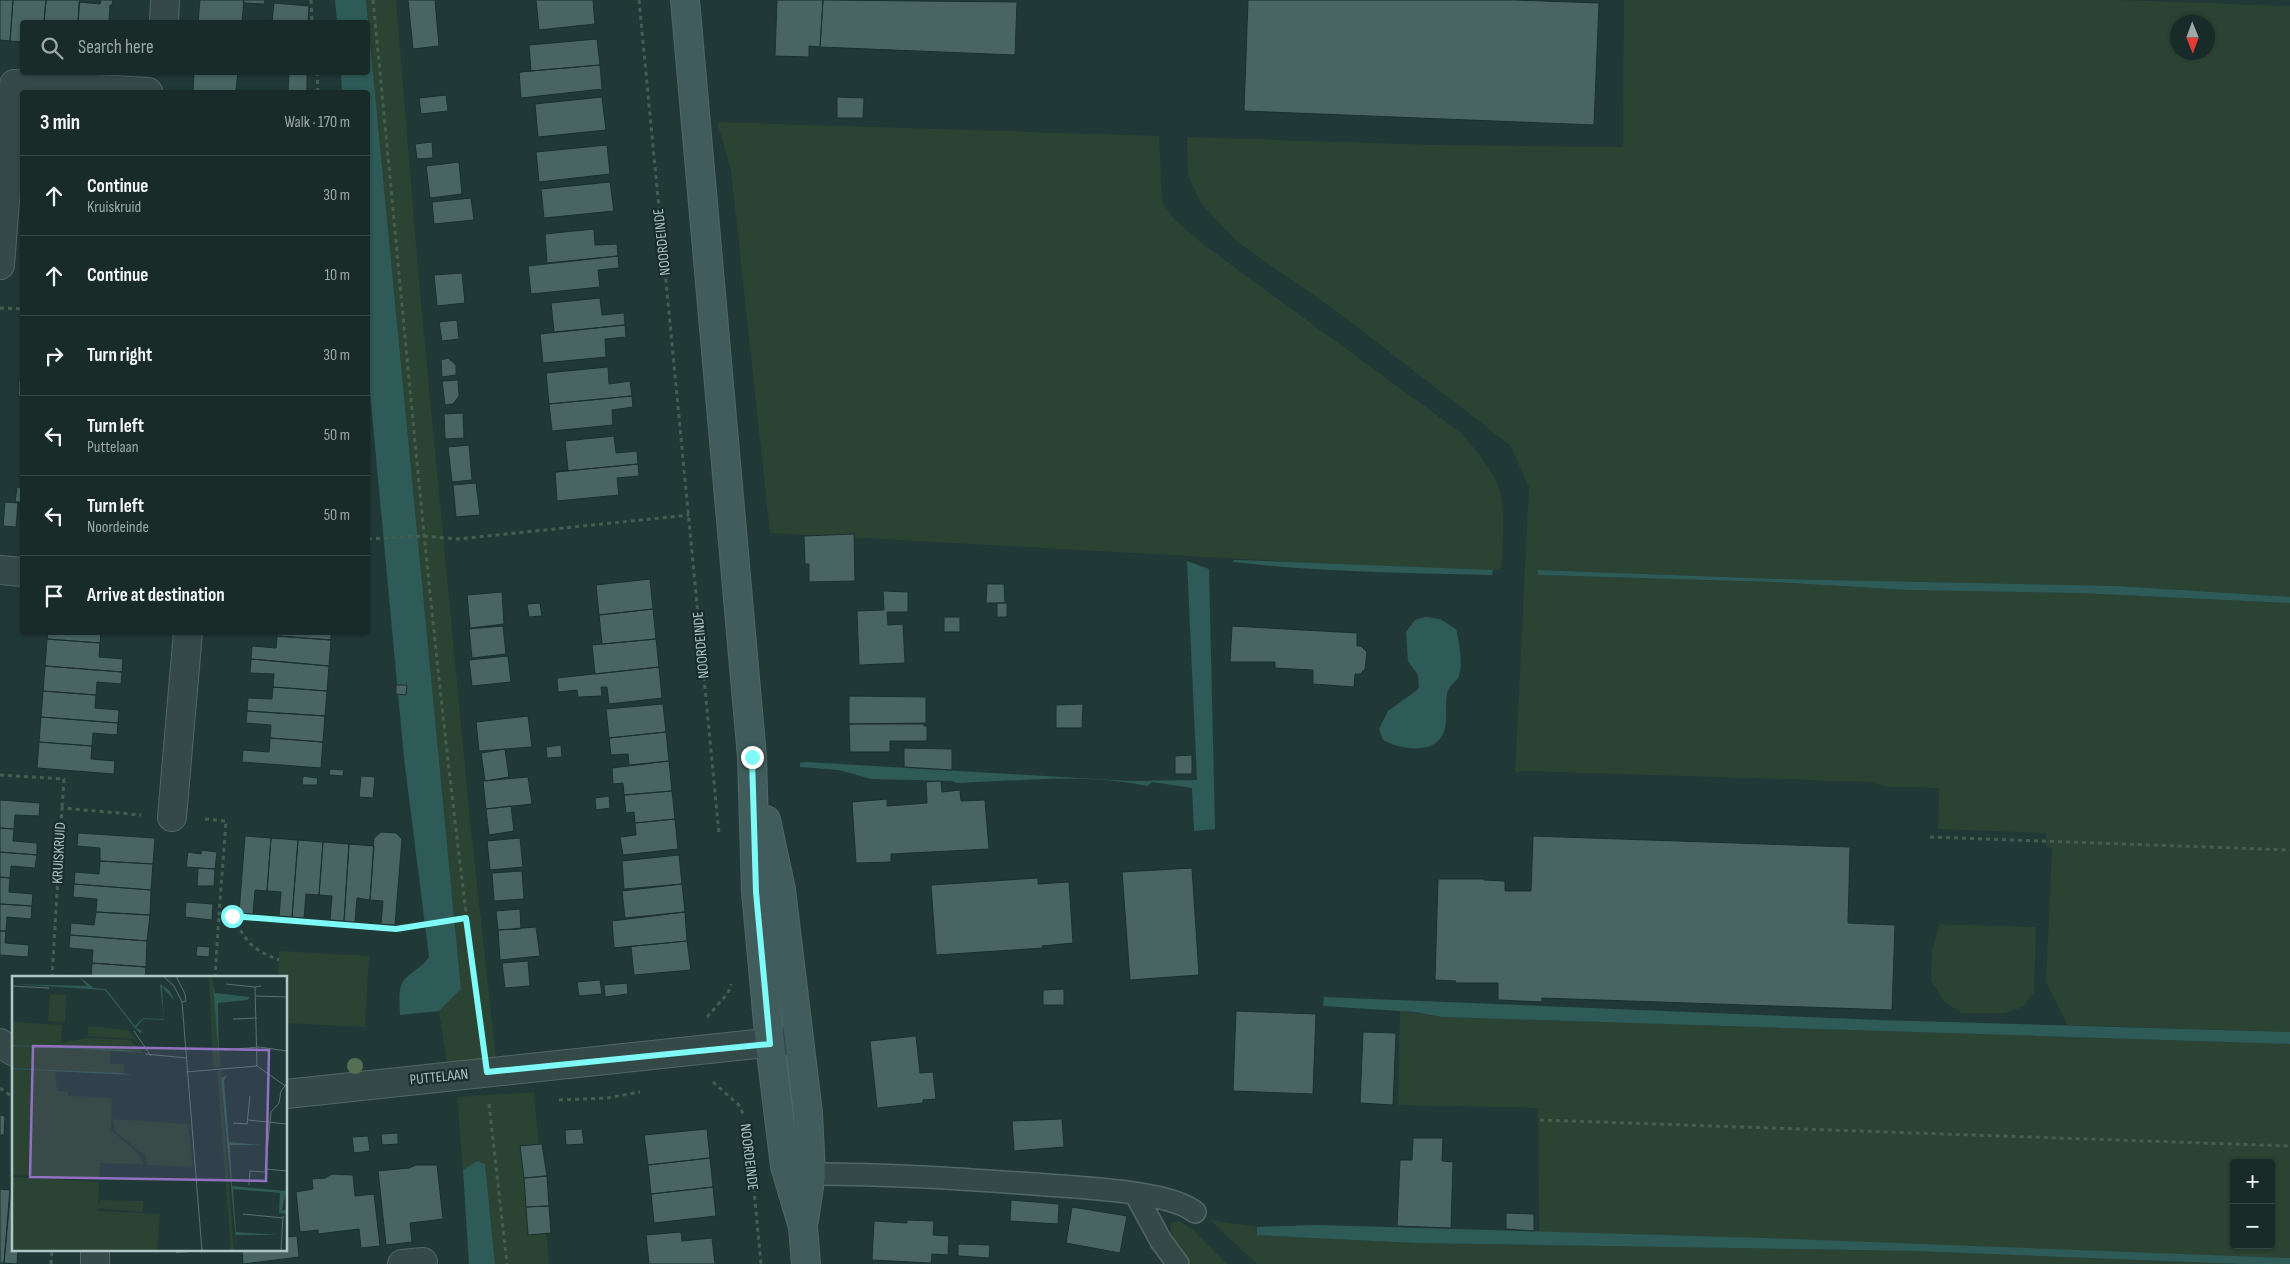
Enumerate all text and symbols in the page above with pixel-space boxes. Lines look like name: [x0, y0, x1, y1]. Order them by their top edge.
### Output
north arrow: [2170, 15, 2215, 60]
search box: [20, 20, 370, 75]
icon: search: [38, 34, 66, 62]
text: Search here: [78, 36, 154, 59]
text: 3 min: [40, 110, 80, 135]
text: Walk · 170 m: [285, 113, 350, 132]
text: Continue: [87, 175, 148, 198]
icon: ahead: [40, 182, 68, 210]
text: 30 m: [323, 186, 350, 205]
text: Kruiskruid: [87, 198, 141, 217]
street label: NOORDEINDE: [649, 208, 675, 276]
icon: ahead: [40, 262, 68, 290]
text: Continue: [87, 264, 148, 287]
text: 10 m: [324, 266, 350, 285]
icon: right: [40, 342, 68, 370]
text: Turn right: [87, 344, 152, 367]
text: 30 m: [323, 346, 350, 365]
text: Turn left: [87, 415, 144, 438]
icon: left: [40, 422, 68, 450]
text: 50 m: [324, 426, 350, 445]
text: Puttelaan: [87, 438, 139, 457]
text: Turn left: [87, 495, 144, 518]
icon: left: [40, 502, 68, 530]
text: 50 m: [324, 506, 350, 525]
text: Noordeinde: [87, 518, 149, 537]
icon: arrive: [40, 582, 68, 610]
text: Arrive at destination: [87, 584, 225, 607]
street label: NOORDEINDE: [689, 611, 713, 679]
route end: [741, 746, 764, 769]
street label: KRUISKRUID: [48, 822, 70, 884]
route start: [221, 905, 244, 928]
inset map: [12, 976, 288, 1252]
street label: PUTTELAAN: [409, 1064, 469, 1090]
street label: NOORDEINDE: [735, 1123, 763, 1191]
map controls: [2230, 1159, 2275, 1249]
button: +: [2230, 1159, 2275, 1204]
button: −: [2230, 1204, 2275, 1249]

